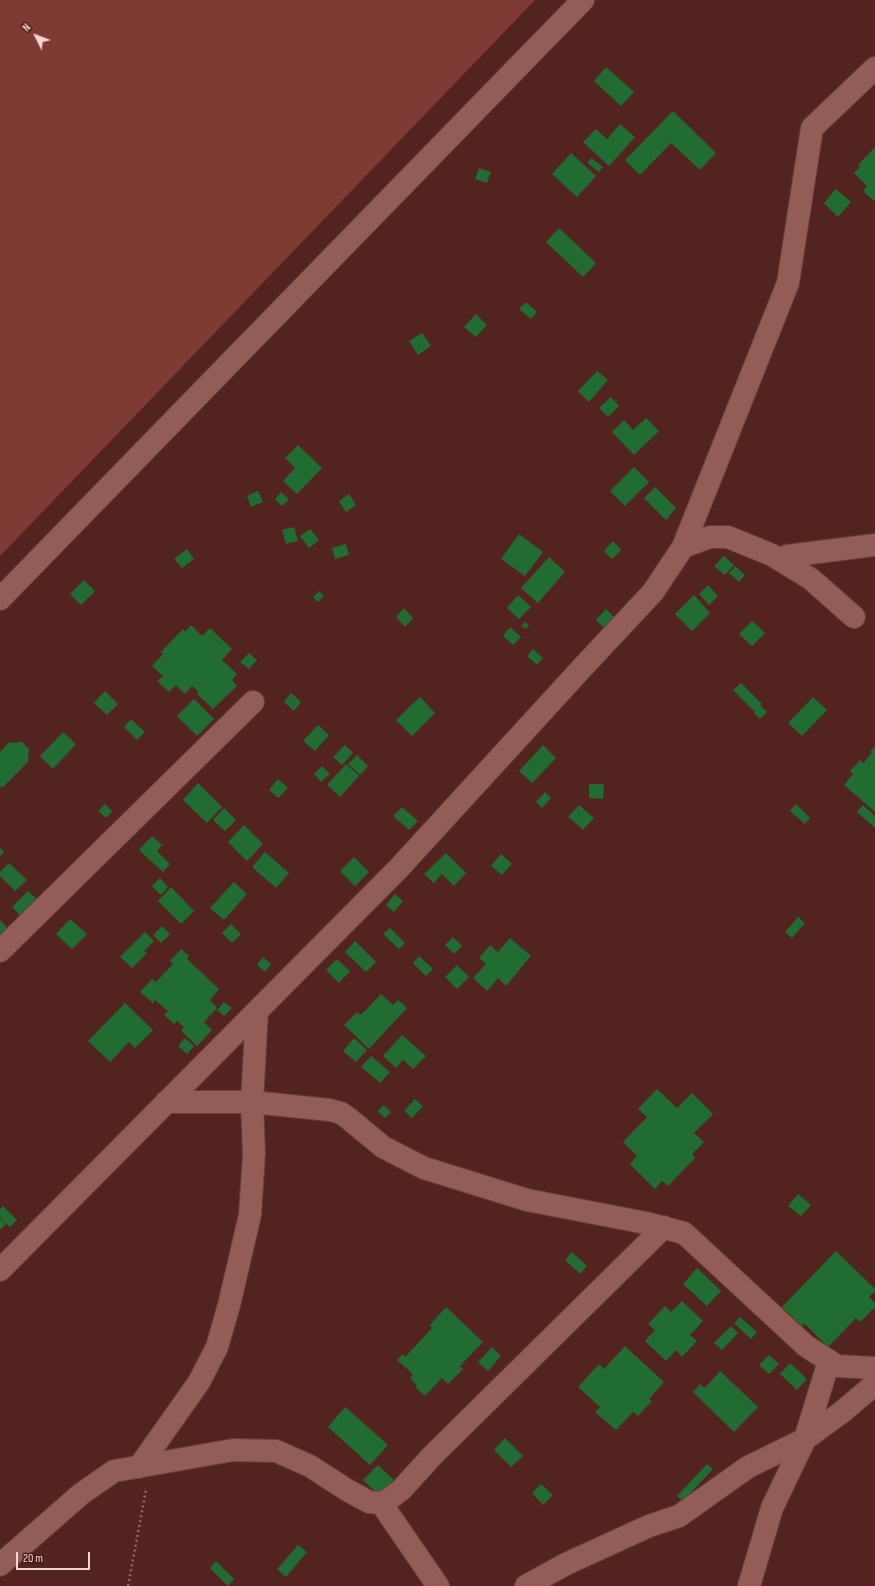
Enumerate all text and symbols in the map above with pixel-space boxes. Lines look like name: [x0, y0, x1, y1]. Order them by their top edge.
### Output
north arrow: [16, 16, 56, 56]
text: N: [20, 21, 34, 34]
scale bar: [18, 1544, 92, 1570]
text: 20 m: [23, 1551, 43, 1566]

